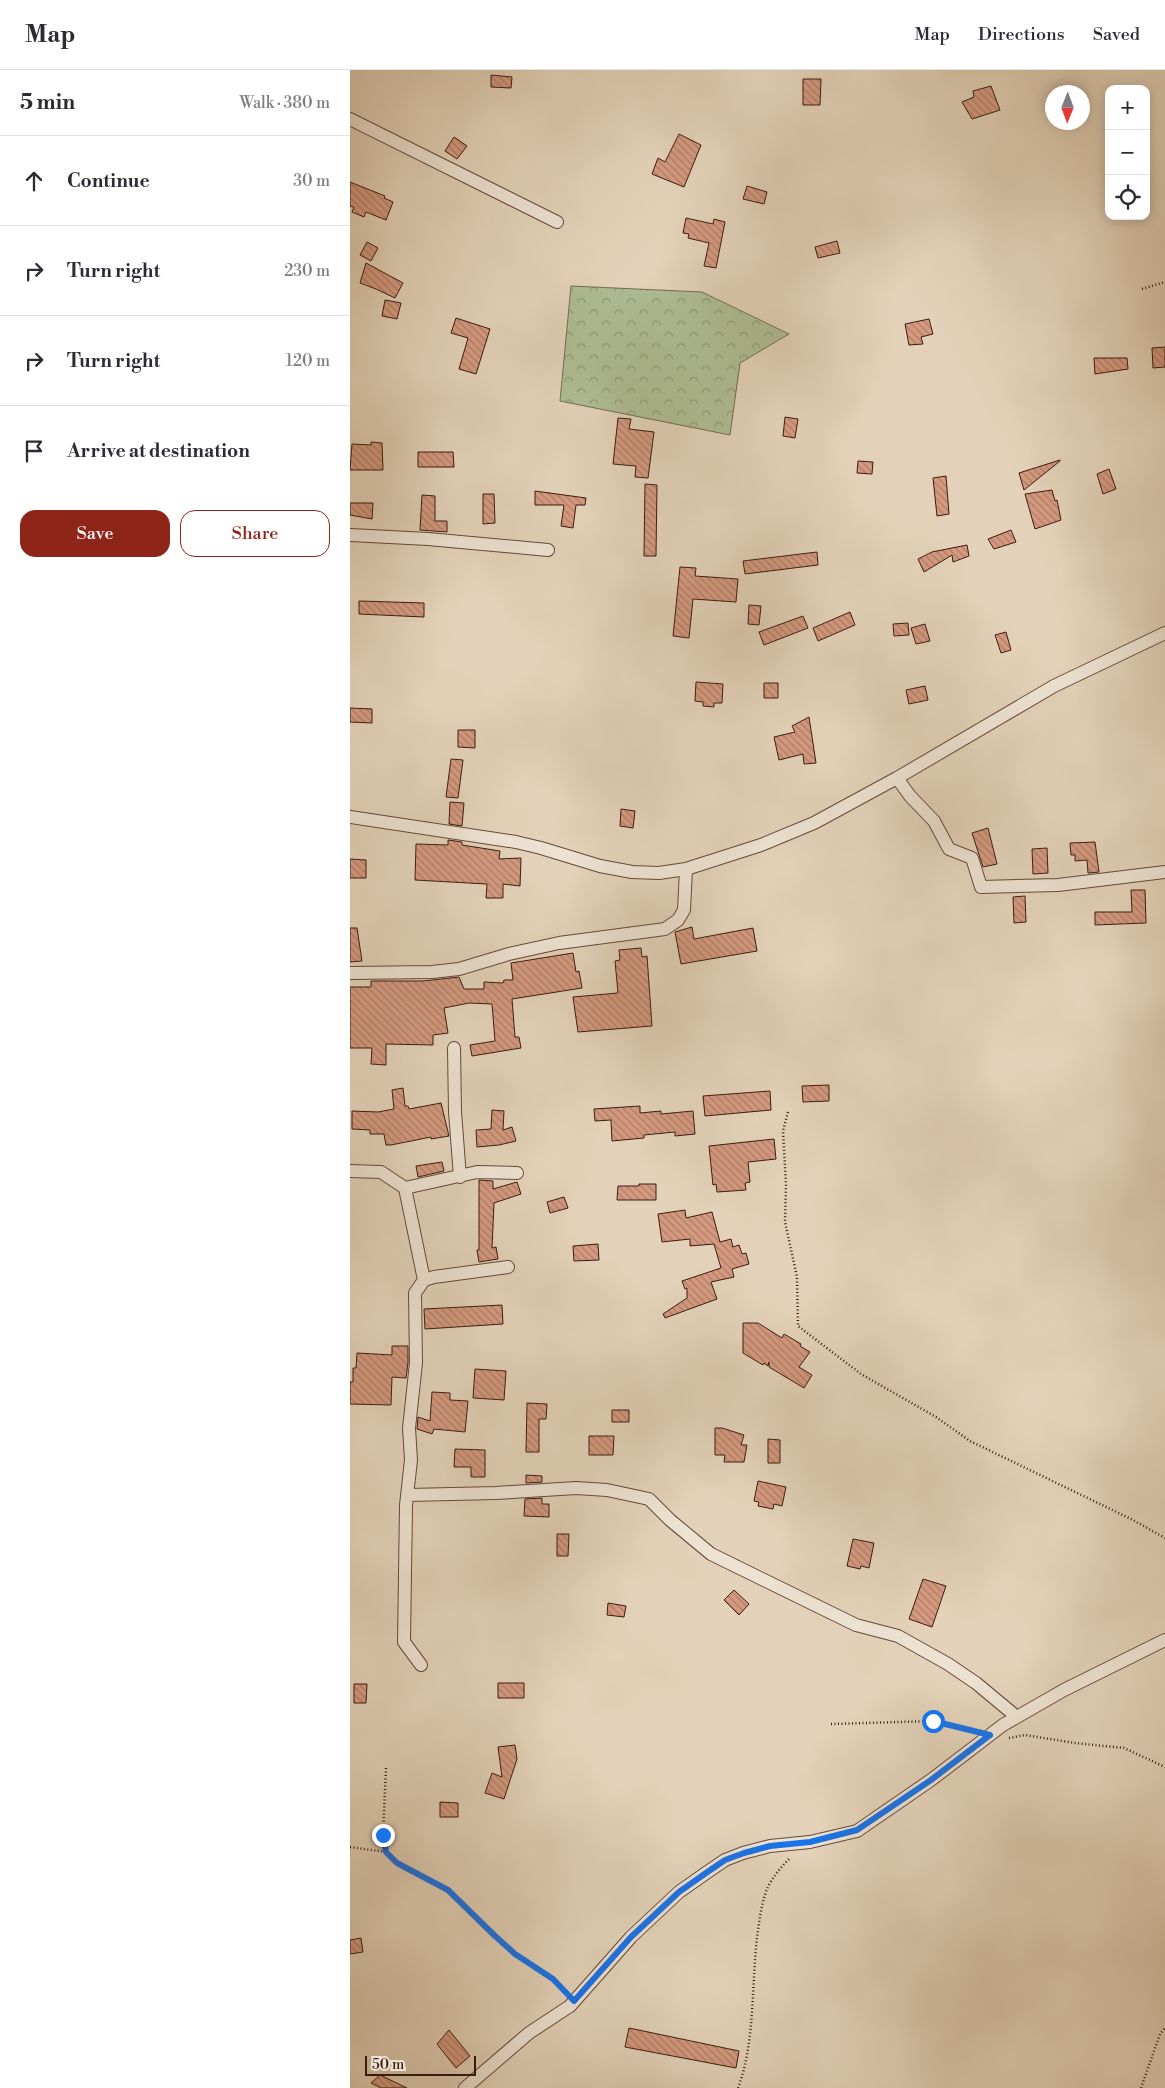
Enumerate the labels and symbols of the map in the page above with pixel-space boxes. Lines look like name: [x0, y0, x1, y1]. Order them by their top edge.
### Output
north arrow: [1045, 85, 1090, 130]
route start: [922, 1710, 945, 1733]
route end: [372, 1824, 395, 1847]
scale bar: [365, 2053, 476, 2076]

